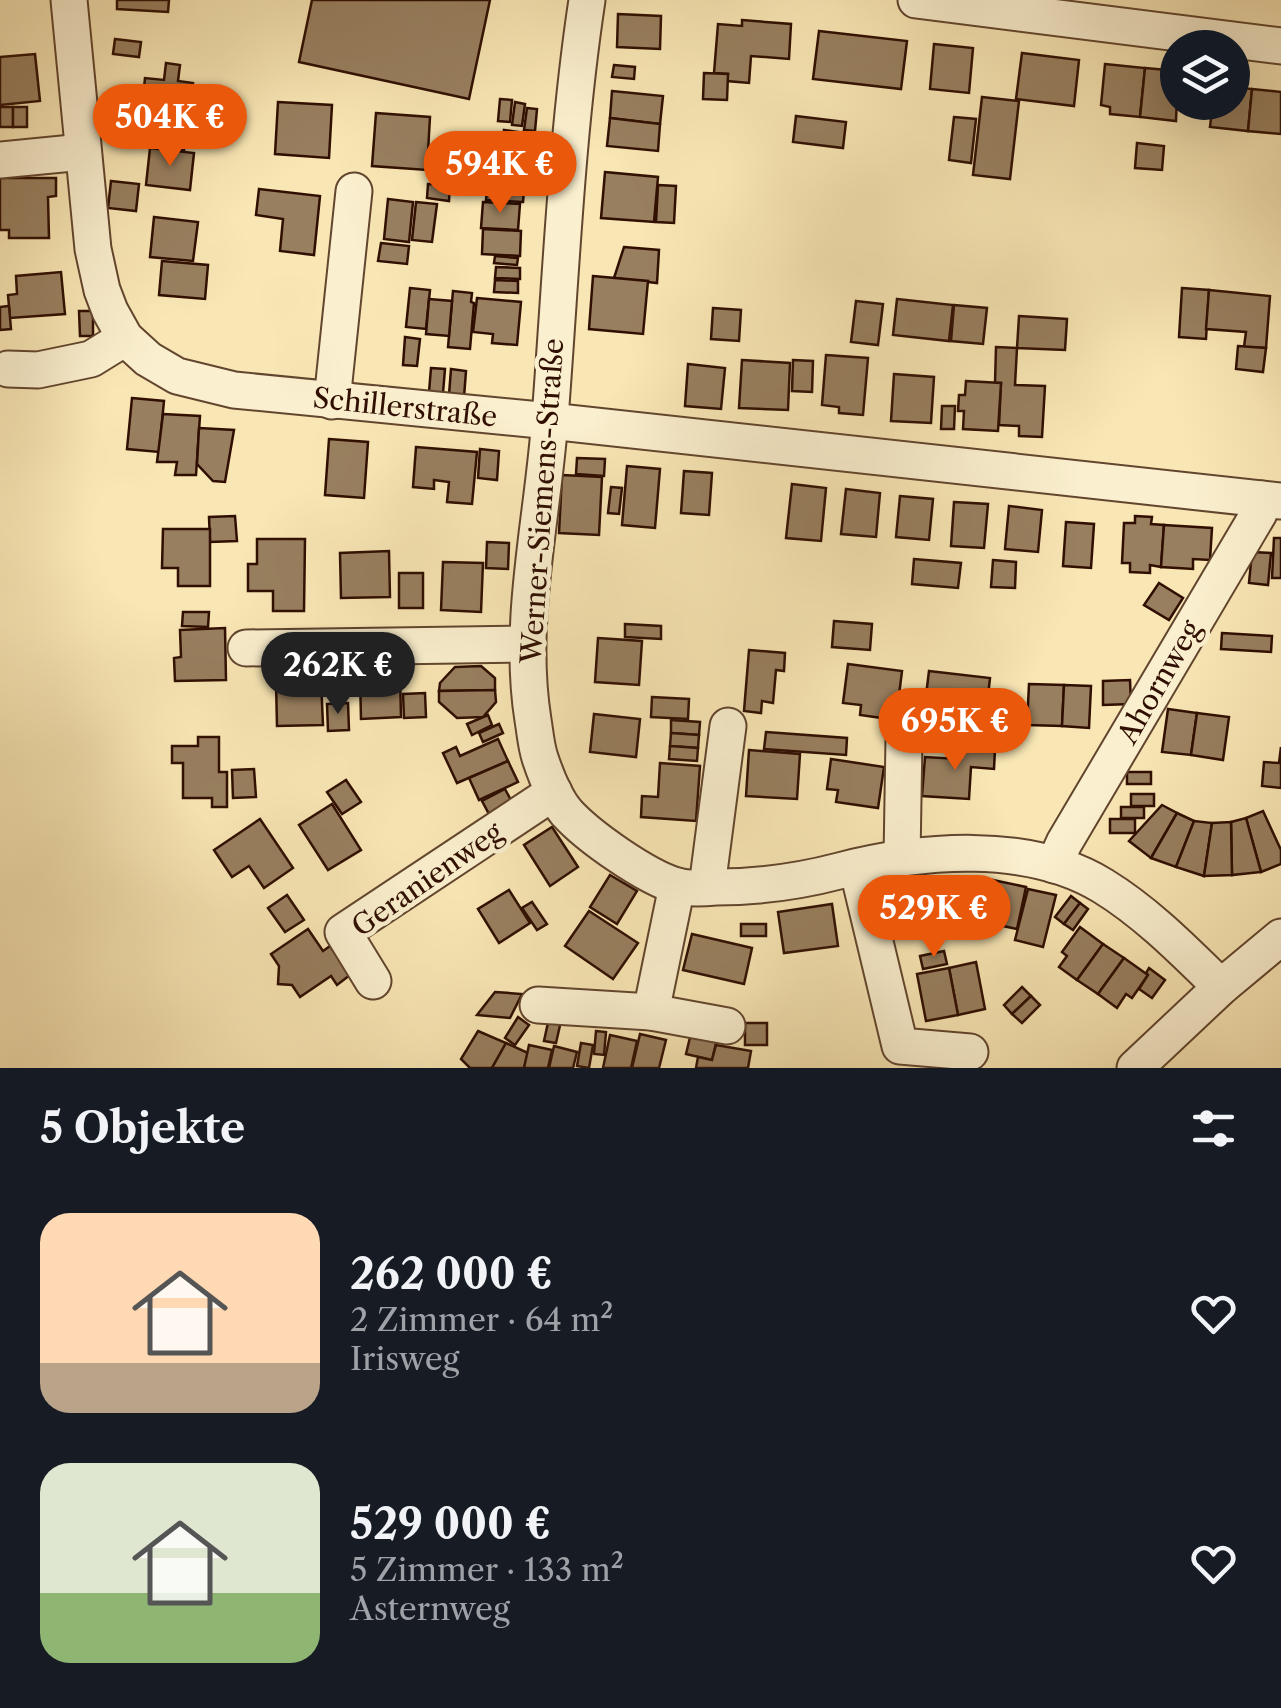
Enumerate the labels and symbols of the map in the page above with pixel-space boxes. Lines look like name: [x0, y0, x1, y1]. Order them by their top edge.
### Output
pin: 504K €: [89, 84, 251, 169]
pin: 594K €: [419, 131, 581, 216]
street label: Werner-Siemens-Straße: [514, 337, 570, 666]
street label: Schillerstraße: [311, 380, 499, 434]
street label: Ahornweg: [1110, 614, 1208, 751]
pin: 262K €: [257, 632, 419, 717]
pin: 695K €: [874, 688, 1036, 773]
street label: Geranienweg: [345, 814, 509, 943]
pin: 529K €: [853, 875, 1015, 960]

